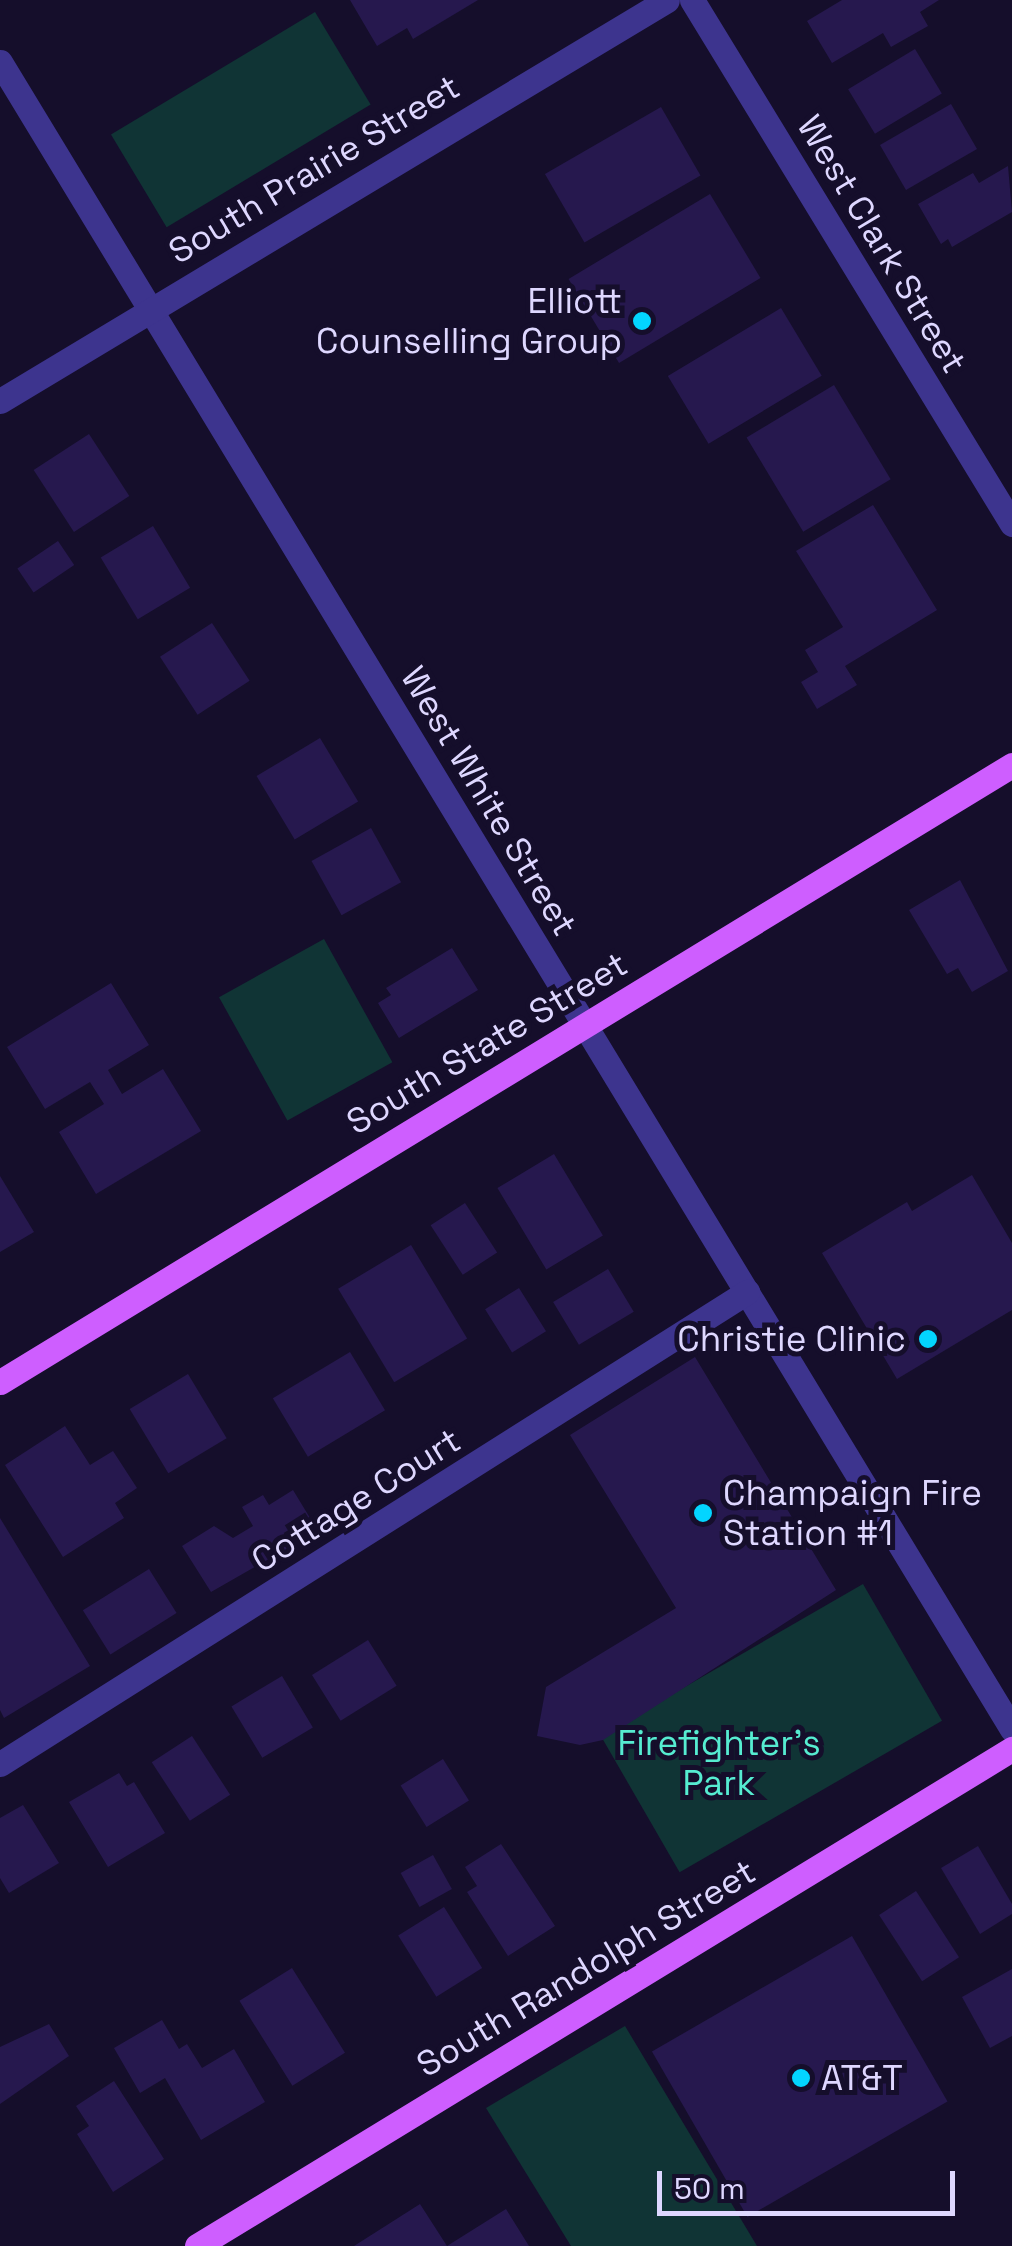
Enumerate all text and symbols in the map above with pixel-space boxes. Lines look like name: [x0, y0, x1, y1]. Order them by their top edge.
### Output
street label: South Prairie Street: [161, 66, 467, 272]
street label: West Clark Street: [789, 108, 975, 380]
place label: Elliott Counselling Group: [316, 280, 622, 362]
marker: Elliott Counselling Group: [631, 310, 653, 332]
street label: West White Street: [392, 659, 586, 943]
street label: South State Street: [339, 943, 635, 1143]
place label: Christie Clinic: [677, 1318, 906, 1360]
marker: Christie Clinic: [915, 1326, 941, 1352]
street label: Cottage Court: [244, 1419, 468, 1581]
place label: Champaign Fire Station #1: [723, 1472, 982, 1554]
marker: Champaign Fire Station #1: [692, 1502, 714, 1524]
park label: Firefighter's Park: [617, 1722, 821, 1804]
street label: South Randolph Street: [409, 1850, 763, 2086]
place label: AT&T: [821, 2057, 903, 2099]
marker: AT&T: [790, 2067, 812, 2089]
scale bar: [662, 2151, 960, 2213]
text: 50 m: [674, 2169, 745, 2208]

